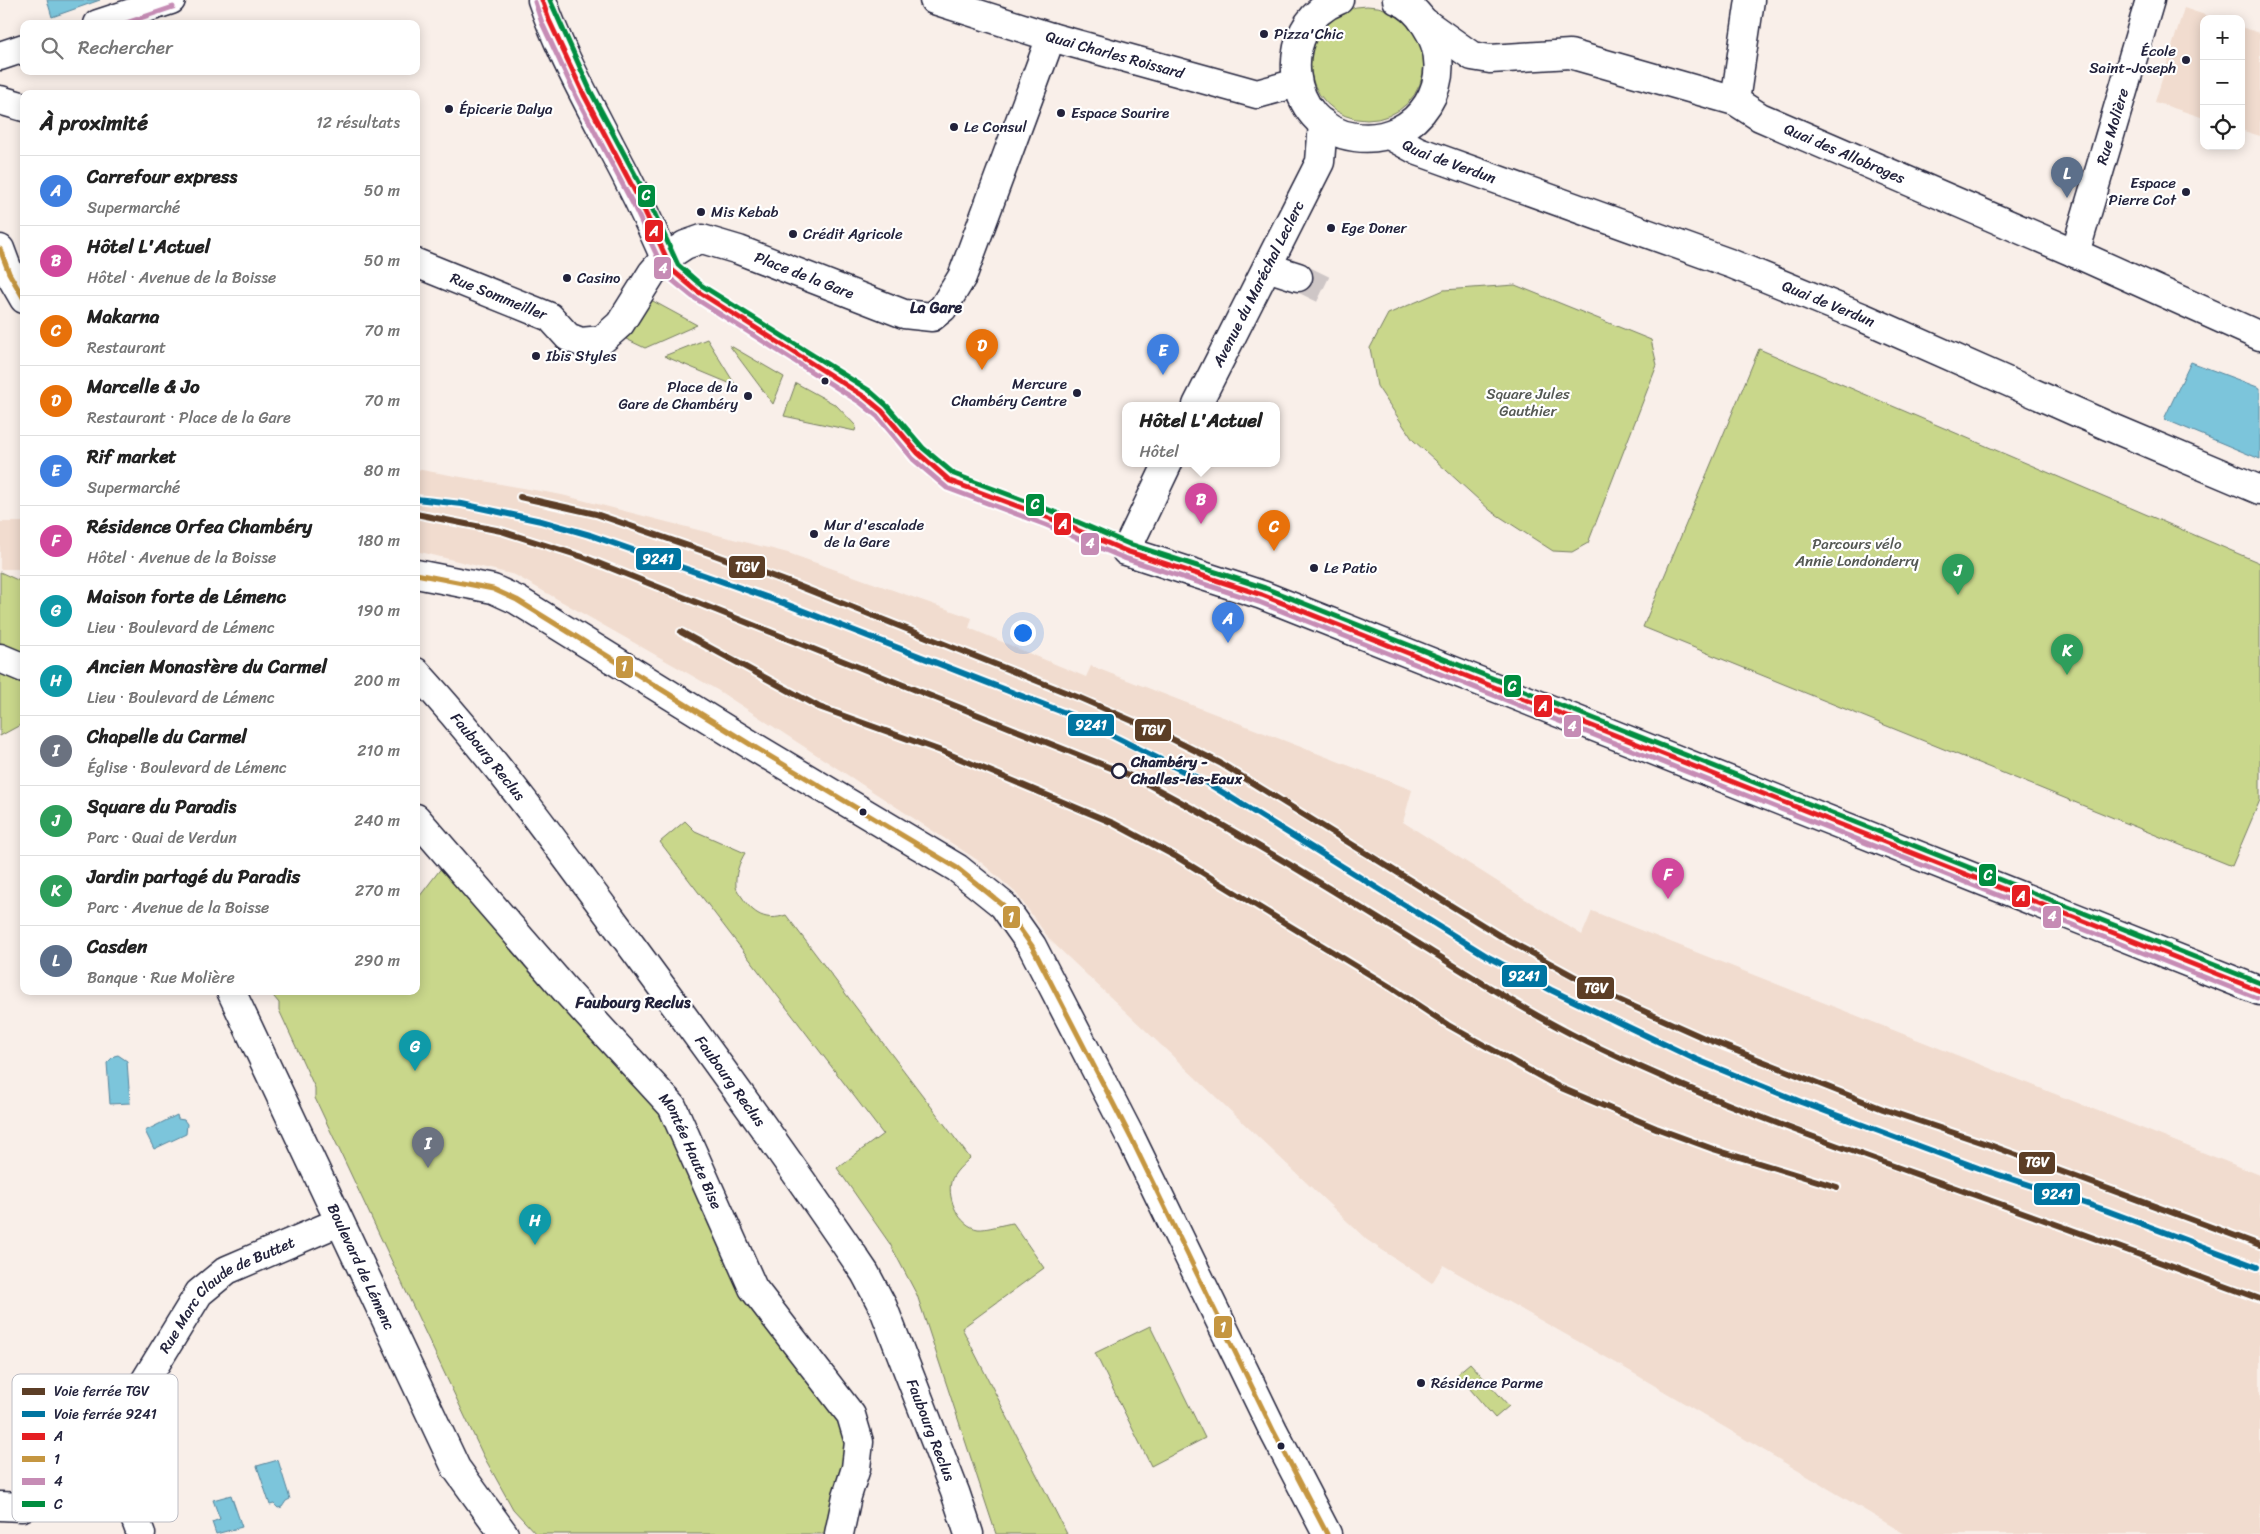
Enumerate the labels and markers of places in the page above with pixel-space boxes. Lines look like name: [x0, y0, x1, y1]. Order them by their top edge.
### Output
place label: Pizza'Chic: [1274, 21, 1344, 47]
marker: Pizza'Chic: [1258, 28, 1270, 40]
place label: École Saint-Joseph: [2089, 38, 2176, 81]
marker: École Saint-Joseph: [2180, 54, 2192, 66]
place label: Épicerie Dalya: [459, 96, 553, 122]
place label: Espace Sourire: [1071, 100, 1169, 126]
marker: Épicerie Dalya: [443, 103, 455, 115]
marker: Espace Sourire: [1055, 107, 1067, 119]
place label: Le Consul: [964, 114, 1028, 140]
marker: Le Consul: [948, 121, 960, 133]
pin: L: [2051, 157, 2083, 198]
place label: Espace Pierre Cot: [2109, 170, 2177, 213]
marker: Espace Pierre Cot: [2180, 186, 2192, 198]
place label: Mis Kebab: [711, 199, 779, 225]
marker: Mis Kebab: [695, 206, 707, 218]
place label: Ege Doner: [1341, 215, 1407, 241]
place label: Crédit Agricole: [803, 221, 903, 247]
marker: Ege Doner: [1325, 222, 1337, 234]
marker: Crédit Agricole: [787, 228, 799, 240]
place label: Casino: [577, 265, 621, 291]
marker: Casino: [561, 272, 573, 284]
pin: D: [966, 329, 998, 370]
pin: E: [1147, 334, 1179, 375]
place label: Ibis Styles: [545, 343, 617, 369]
marker: Ibis Styles: [530, 350, 542, 362]
place label: Mercure Chambéry Centre: [952, 371, 1067, 414]
place label: Place de la Gare de Chambéry: [618, 374, 738, 417]
unlabelled marker: [820, 376, 830, 386]
marker: Mercure Chambéry Centre: [1071, 387, 1083, 399]
marker: Place de la Gare de Chambéry: [742, 390, 754, 402]
pin: B: [1185, 483, 1217, 524]
pin: C: [1258, 510, 1290, 551]
place label: Mur d'escalade de la Gare: [824, 512, 924, 555]
marker: Mur d'escalade de la Gare: [808, 528, 820, 540]
pin: J: [1942, 554, 1974, 595]
place label: Le Patio: [1324, 555, 1378, 581]
marker: Le Patio: [1308, 562, 1320, 574]
pin: A: [1212, 602, 1244, 643]
pin: K: [2051, 634, 2083, 675]
place label: Chambéry - Challes-les-Eaux: [1130, 749, 1242, 792]
marker: Chambéry - Challes-les-Eaux: [1111, 763, 1127, 779]
unlabelled marker: [858, 807, 868, 817]
pin: F: [1652, 858, 1684, 899]
pin: G: [399, 1030, 431, 1071]
pin: I: [412, 1127, 444, 1168]
pin: H: [519, 1204, 551, 1245]
place label: Résidence Parme: [1431, 1370, 1544, 1396]
marker: Résidence Parme: [1415, 1377, 1427, 1389]
unlabelled marker: [1276, 1441, 1286, 1451]

